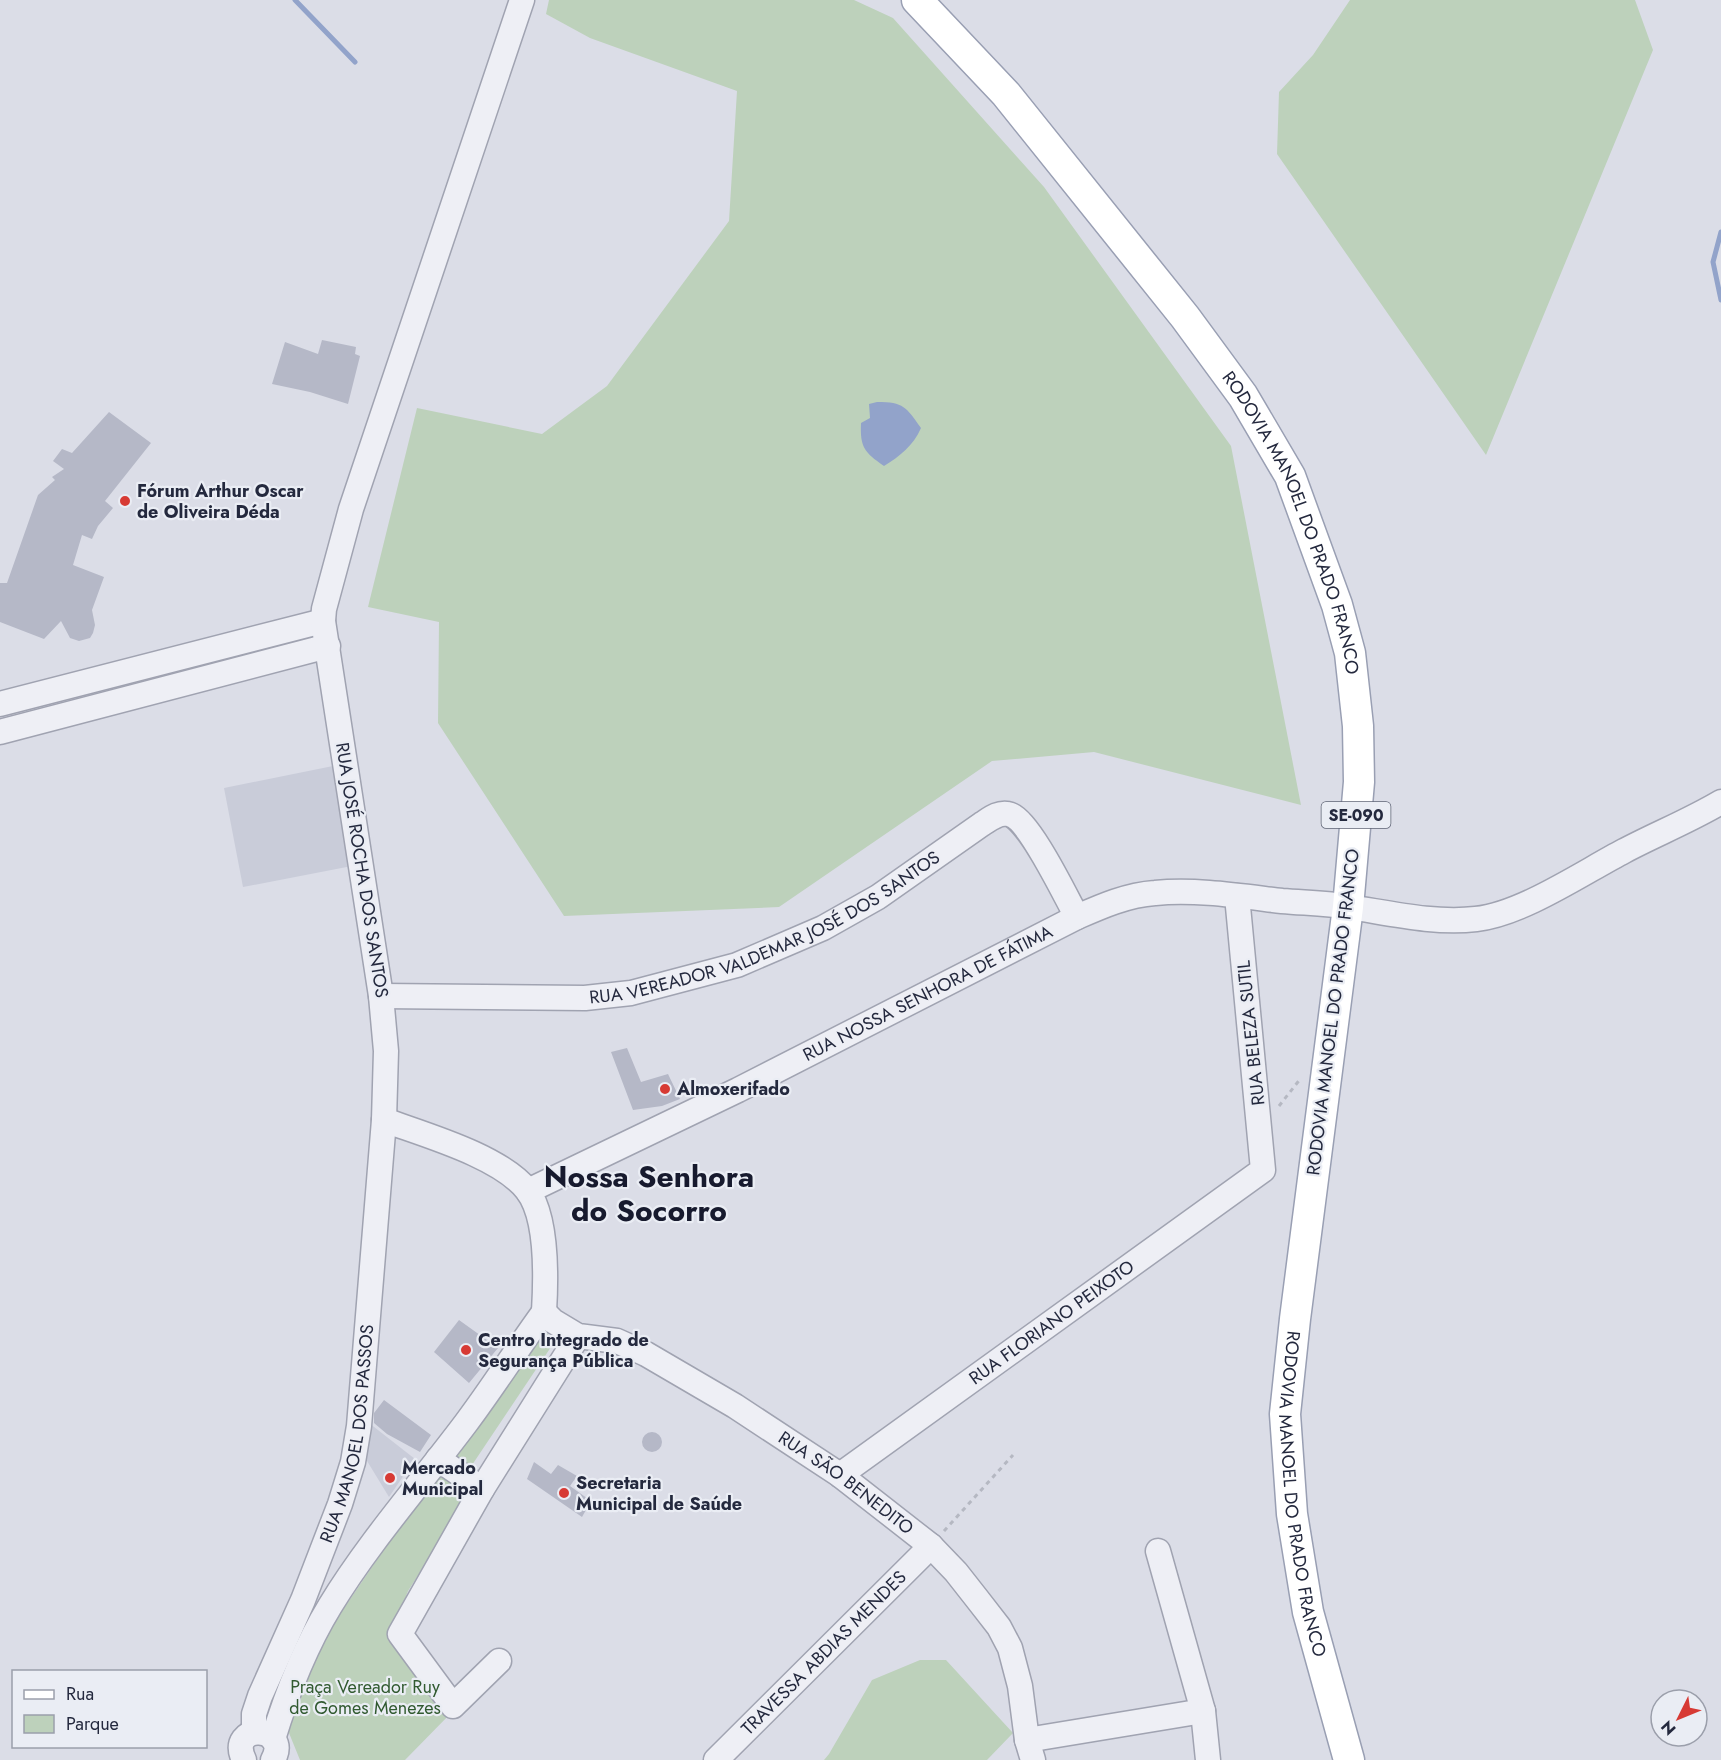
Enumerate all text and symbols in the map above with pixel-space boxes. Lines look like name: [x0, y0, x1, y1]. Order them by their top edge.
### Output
street label: RODOVIA MANOEL DO PRADO FRANCO: [1216, 366, 1365, 676]
place label: Fórum Arthur Oscar de Oliveira Déda: [137, 478, 304, 525]
marker: Fórum Arthur Oscar de Oliveira Déda: [118, 494, 132, 508]
street label: RUA JOSÉ ROCHA DOS SANTOS: [329, 741, 395, 1000]
road number: SE-090: [1322, 802, 1390, 828]
street label: RUA VEREADOR VALDEMAR JOSÉ DOS SANTOS: [588, 844, 945, 1010]
street label: RODOVIA MANOEL DO PRADO FRANCO: [1300, 847, 1366, 1177]
street label: RUA NOSSA SENHORA DE FÁTIMA: [798, 919, 1057, 1068]
street label: RUA BELEZA SUTIL: [1230, 959, 1272, 1107]
place label: Almoxerifado: [676, 1076, 790, 1102]
marker: Almoxerifado: [658, 1082, 672, 1096]
district label: Nossa Senhora do Socorro: [544, 1155, 754, 1232]
street label: RUA FLORIANO PEIXOTO: [964, 1254, 1140, 1391]
street label: RUA MANOEL DOS PASSOS: [313, 1323, 380, 1546]
place label: Centro Integrado de Segurança Pública: [478, 1327, 649, 1374]
street label: RODOVIA MANOEL DO PRADO FRANCO: [1272, 1329, 1333, 1660]
marker: Centro Integrado de Segurança Pública: [459, 1343, 473, 1357]
street label: RUA SÃO BENEDITO: [773, 1425, 919, 1541]
place label: Mercado Municipal: [402, 1455, 483, 1502]
place label: Secretaria Municipal de Saúde: [576, 1470, 742, 1517]
marker: Mercado Municipal: [383, 1471, 397, 1485]
marker: Secretaria Municipal de Saúde: [557, 1486, 571, 1500]
street label: TRAVESSA ABDIAS MENDES: [735, 1565, 912, 1741]
legend: [12, 1670, 207, 1748]
park label: Praça Vereador Ruy de Gomes Menezes: [289, 1674, 441, 1721]
text: Rua: [66, 1681, 94, 1707]
north arrow: [1649, 1688, 1709, 1748]
text: Parque: [66, 1711, 119, 1737]
text: N: [1656, 1715, 1681, 1740]

